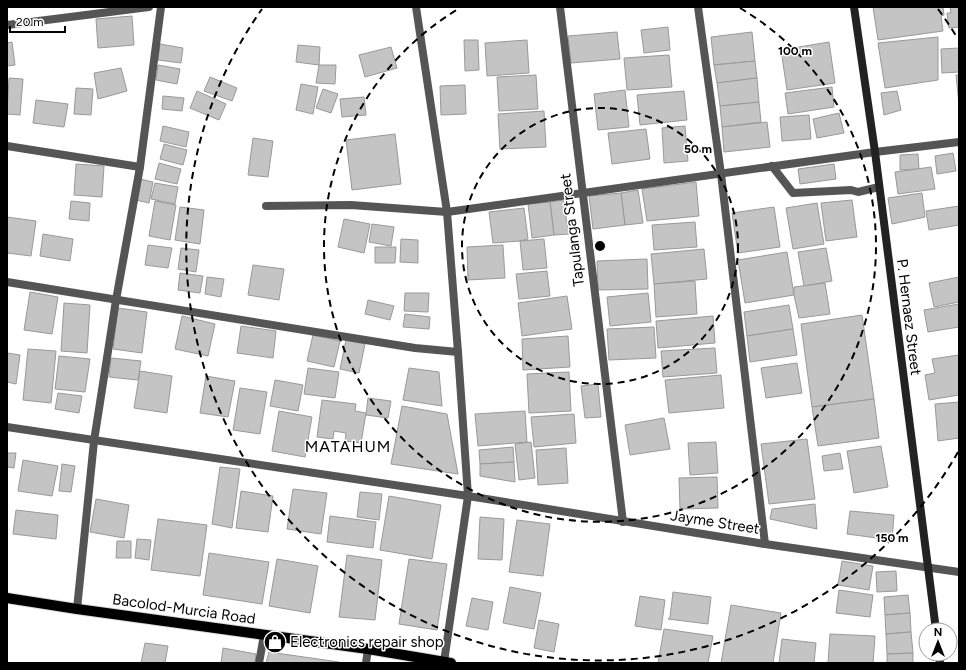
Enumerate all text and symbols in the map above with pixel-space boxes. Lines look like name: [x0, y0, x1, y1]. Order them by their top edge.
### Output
scale bar: [10, 8, 65, 34]
text: 20 m: [16, 15, 44, 29]
text: 100 m: [778, 44, 812, 58]
text: 50 m: [684, 142, 712, 156]
street label: Tapulanga Street: [556, 172, 588, 288]
centre of rings: [593, 239, 607, 253]
street label: P. Hernaez Street: [893, 258, 925, 377]
district label: MATAHUM: [305, 437, 391, 456]
street label: Jayme Street: [669, 506, 761, 538]
text: 150 m: [875, 531, 909, 545]
street label: Bacolod-Murcia Road: [111, 590, 257, 628]
north arrow: [918, 622, 958, 662]
text: N: [934, 626, 942, 639]
shop icon: Electronics repair shop: [262, 629, 288, 655]
place label: Electronics repair shop: [290, 633, 444, 651]

